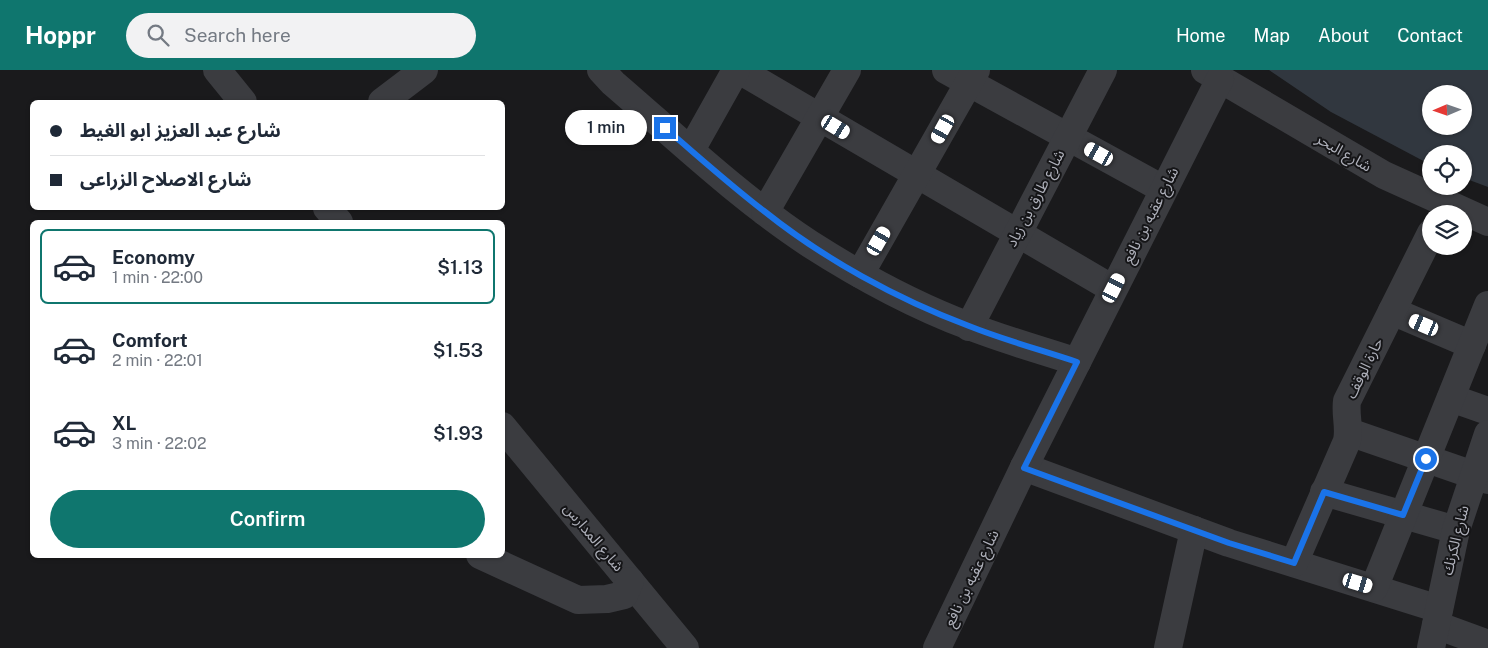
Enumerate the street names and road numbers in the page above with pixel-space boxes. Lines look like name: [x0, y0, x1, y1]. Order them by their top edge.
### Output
street label: شارع البحر: [1310, 129, 1375, 178]
street label: شارع طارق بن زياد: [1002, 146, 1071, 251]
street label: شارع عقبه بن نافع: [1118, 164, 1185, 268]
street label: حارة الوقف: [1342, 335, 1387, 402]
street label: شارع المدارس: [558, 499, 628, 577]
street label: شارع الكرنك: [1438, 503, 1476, 578]
street label: شارع عقبه بن نافع: [940, 527, 1005, 631]

